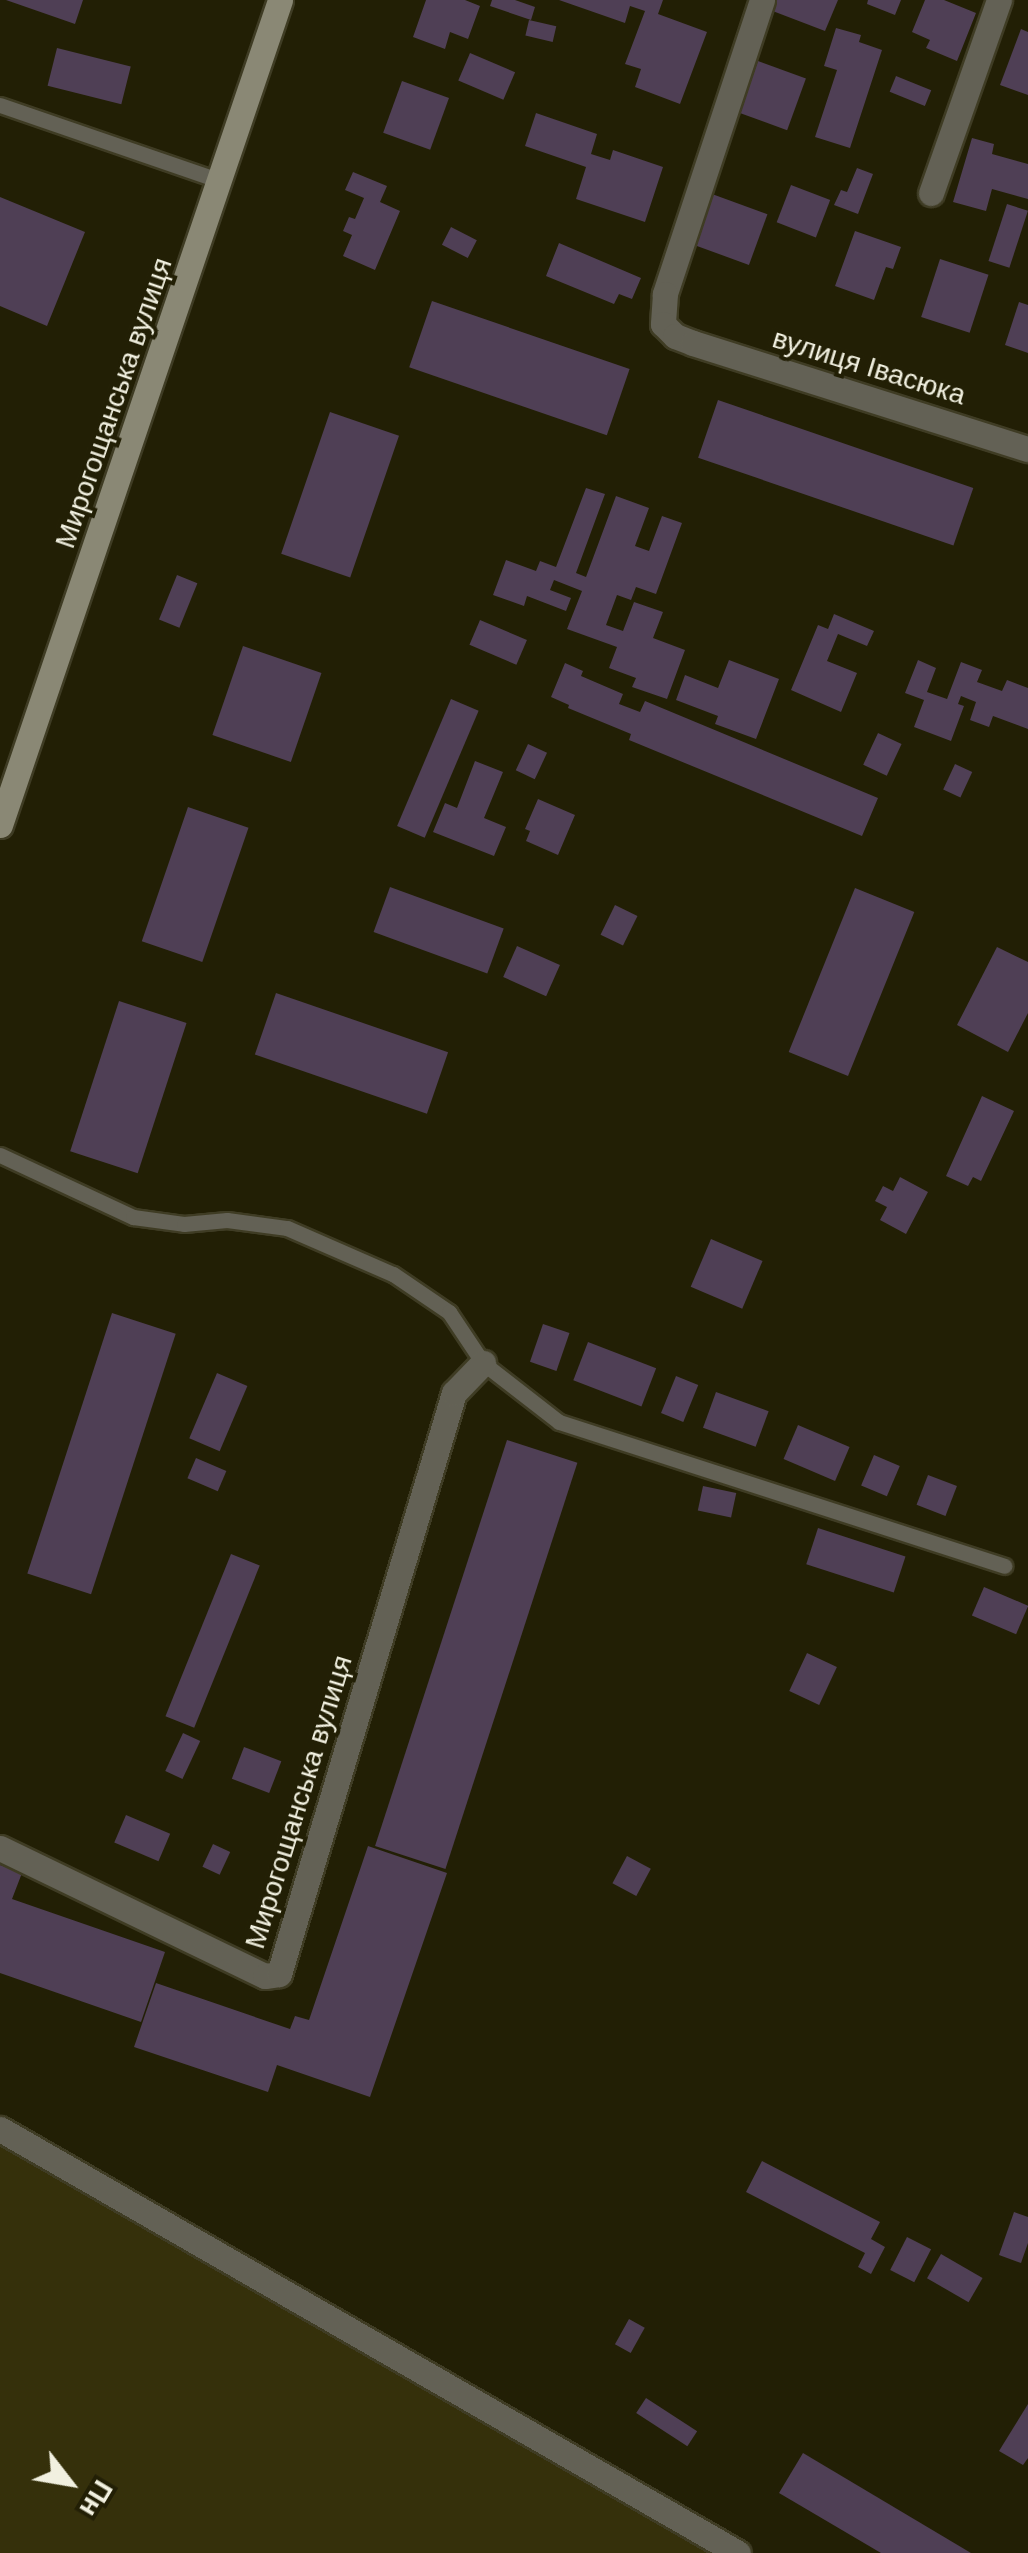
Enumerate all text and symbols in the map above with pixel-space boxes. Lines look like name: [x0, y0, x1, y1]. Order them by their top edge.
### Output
street label: Мирогощанська вулиця: [48, 253, 180, 553]
street label: вулиця Івасюка: [768, 322, 970, 412]
street label: Мирогощанська вулиця: [238, 1651, 360, 1953]
north arrow: [20, 2433, 120, 2533]
text: Пн: [73, 2475, 119, 2523]

